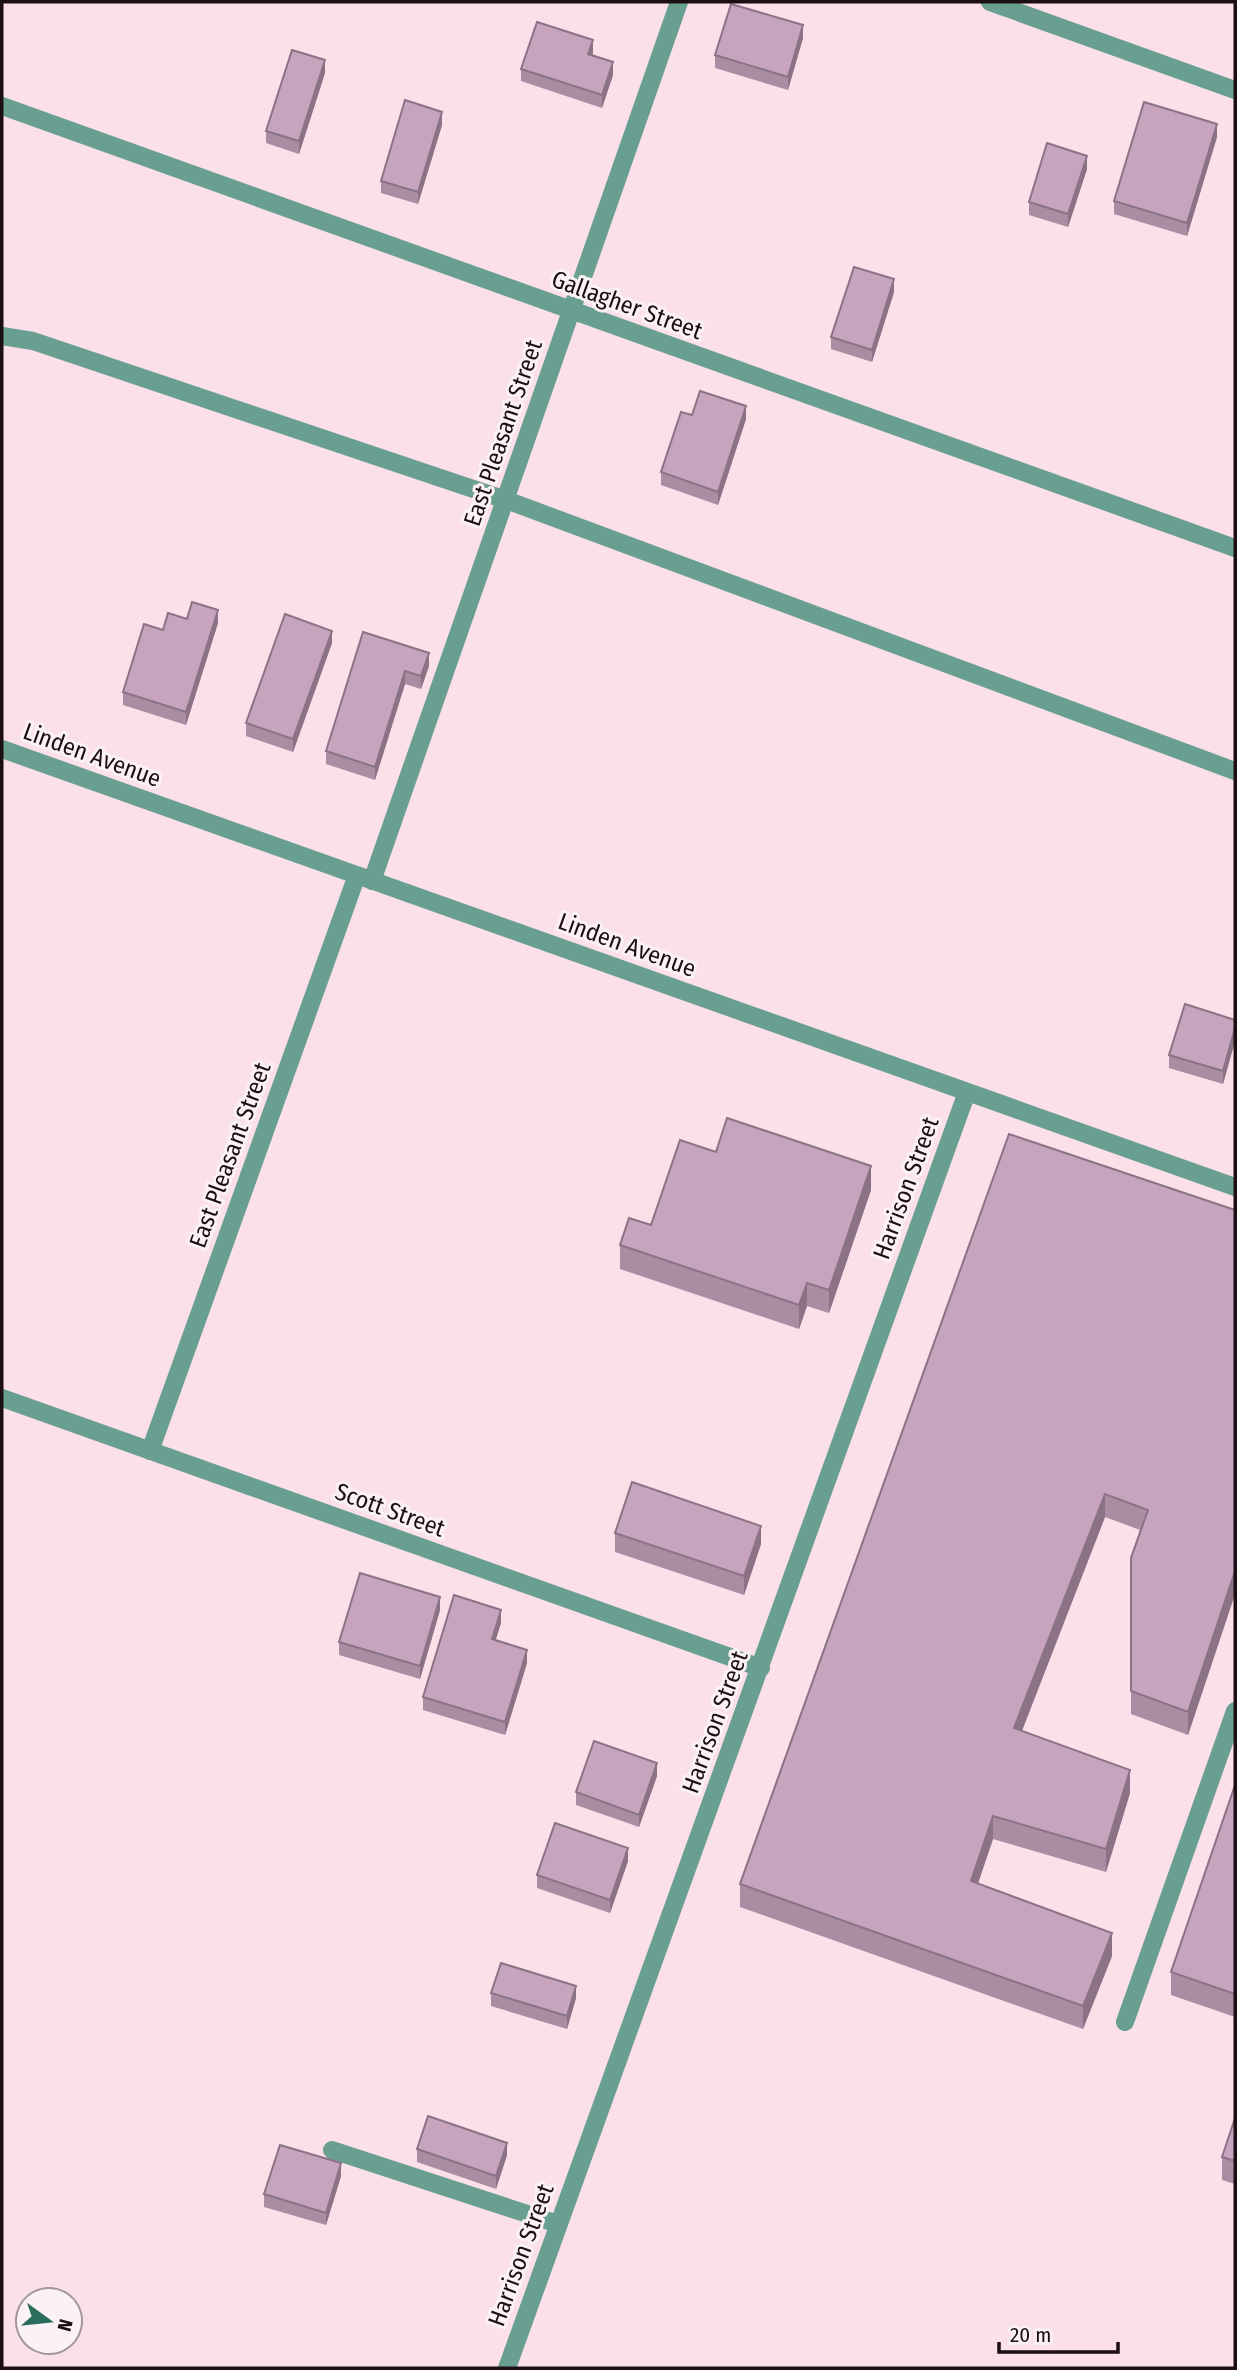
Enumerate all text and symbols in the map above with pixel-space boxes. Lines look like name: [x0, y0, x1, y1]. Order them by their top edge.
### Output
street label: Gallagher Street: [548, 265, 706, 345]
street label: East Pleasant Street: [458, 336, 548, 530]
street label: Linden Avenue: [19, 717, 165, 793]
street label: Linden Avenue: [554, 907, 700, 983]
street label: East Pleasant Street: [183, 1058, 277, 1251]
street label: Harrison Street: [867, 1113, 945, 1263]
street label: Scott Street: [331, 1477, 449, 1543]
street label: Harrison Street: [676, 1647, 754, 1797]
street label: Harrison Street: [482, 2180, 560, 2330]
north arrow: [14, 2286, 84, 2356]
scale bar: [999, 2310, 1118, 2354]
text: N: [52, 2317, 78, 2334]
text: 20 m: [1010, 2322, 1051, 2348]

